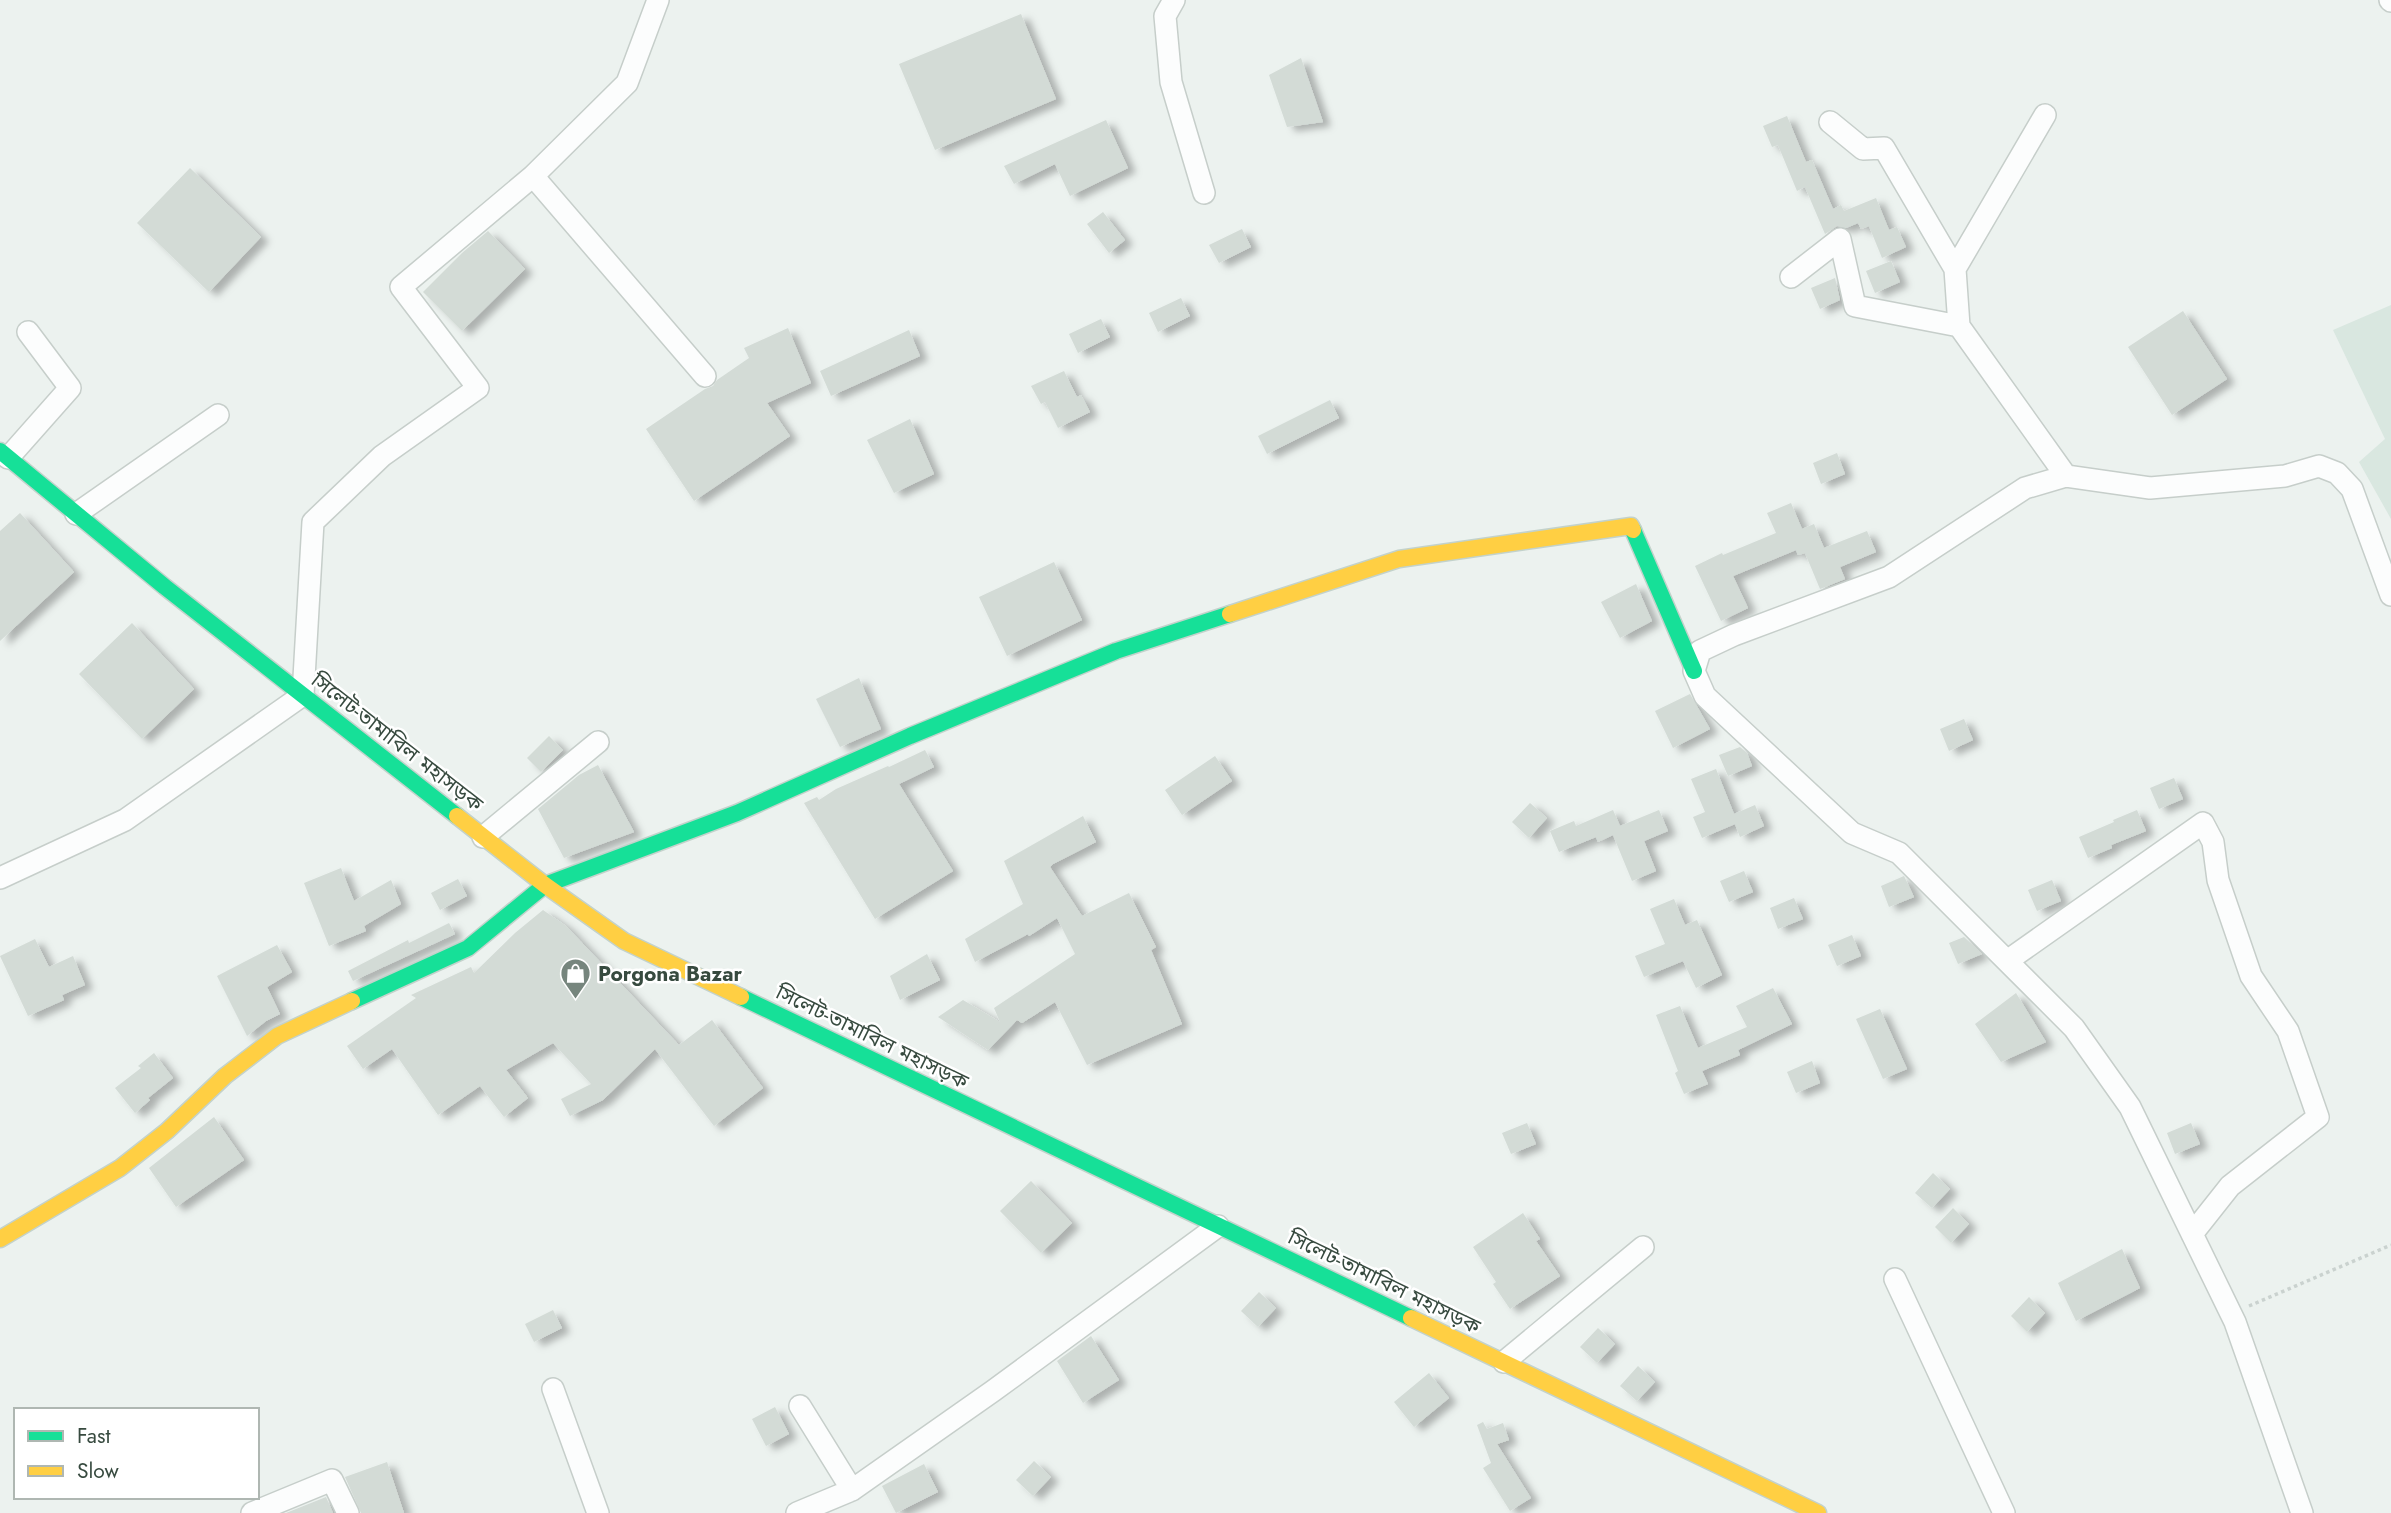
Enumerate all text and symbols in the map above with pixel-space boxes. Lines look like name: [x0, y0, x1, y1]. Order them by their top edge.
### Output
street label: সিলেট-তামাবিল মহাসড়ক: [304, 665, 490, 819]
shop icon: Porgona Bazar: [558, 957, 592, 1001]
place label: Porgona Bazar: [598, 959, 743, 989]
street label: সিলেট-তামাবিল মহাসড়ক: [770, 977, 974, 1097]
street label: সিলেট-তামাবিল মহাসড়ক: [1282, 1222, 1486, 1342]
legend: [14, 1408, 259, 1499]
text: Fast: [77, 1421, 110, 1451]
text: Slow: [77, 1456, 119, 1486]

